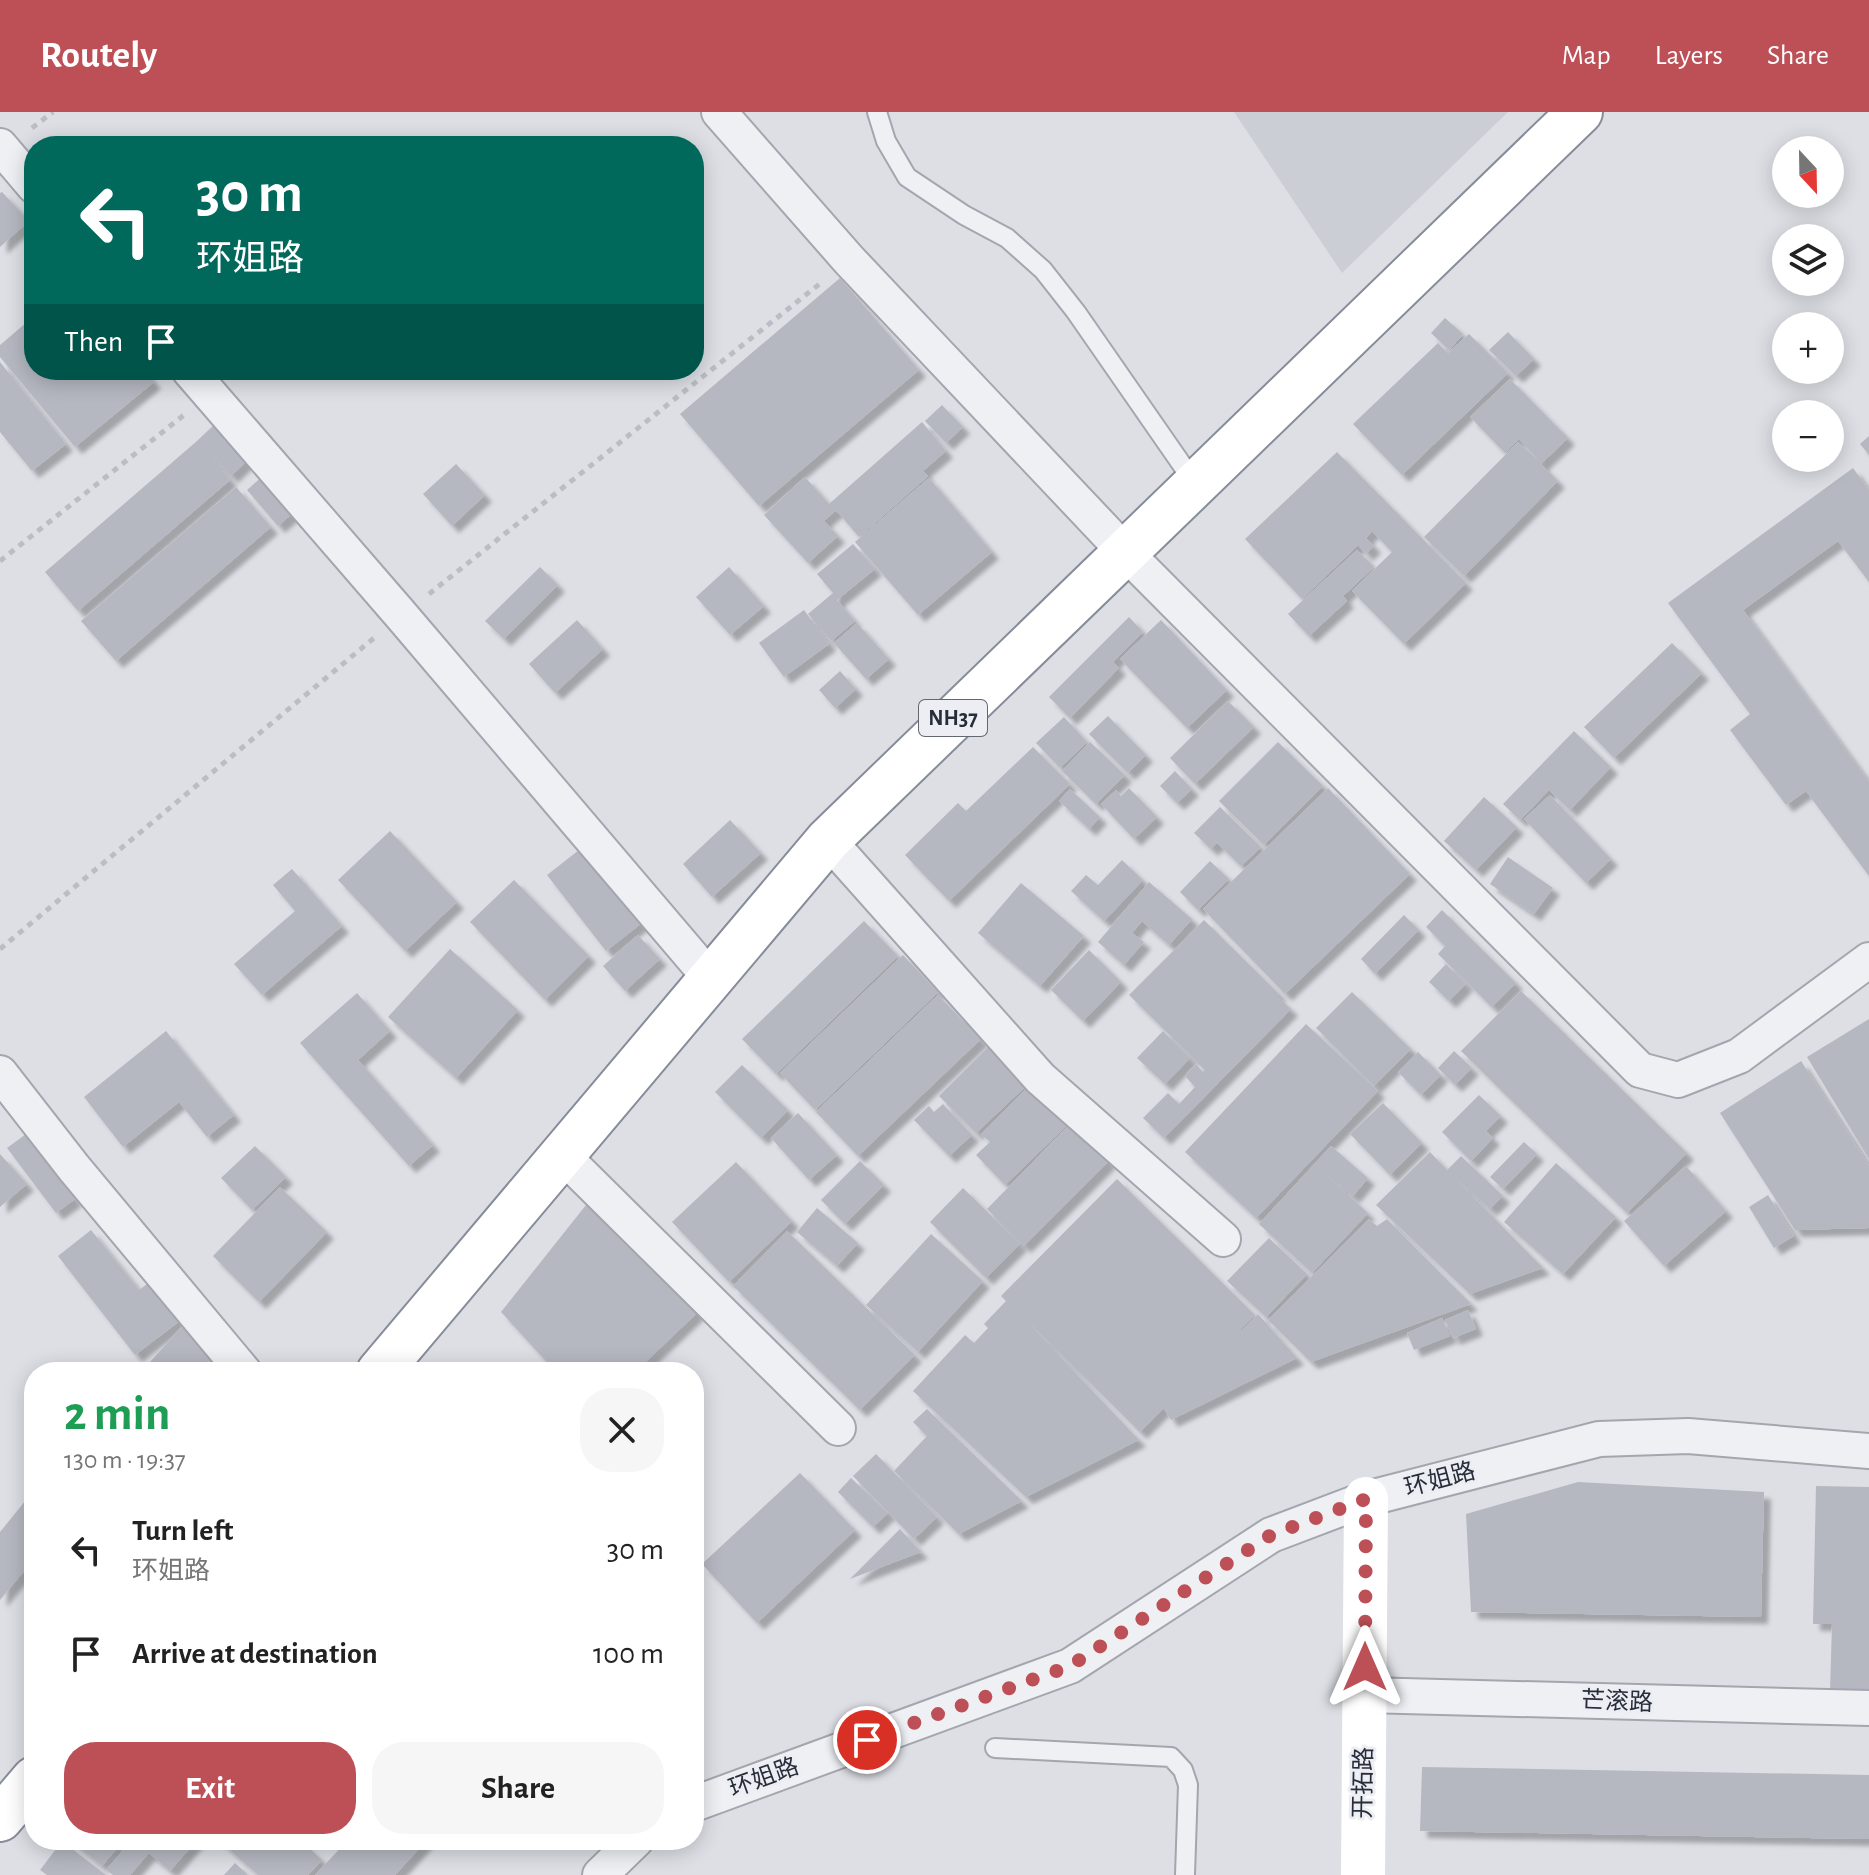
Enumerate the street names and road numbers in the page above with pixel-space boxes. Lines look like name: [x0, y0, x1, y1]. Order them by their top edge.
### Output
road number: NH37: [919, 700, 987, 736]
street label: 环姐路: [1402, 1457, 1478, 1501]
street label: 芒滚路: [1581, 1687, 1653, 1715]
street label: 开拓路: [1349, 1747, 1377, 1819]
street label: 环姐路: [725, 1753, 802, 1802]

